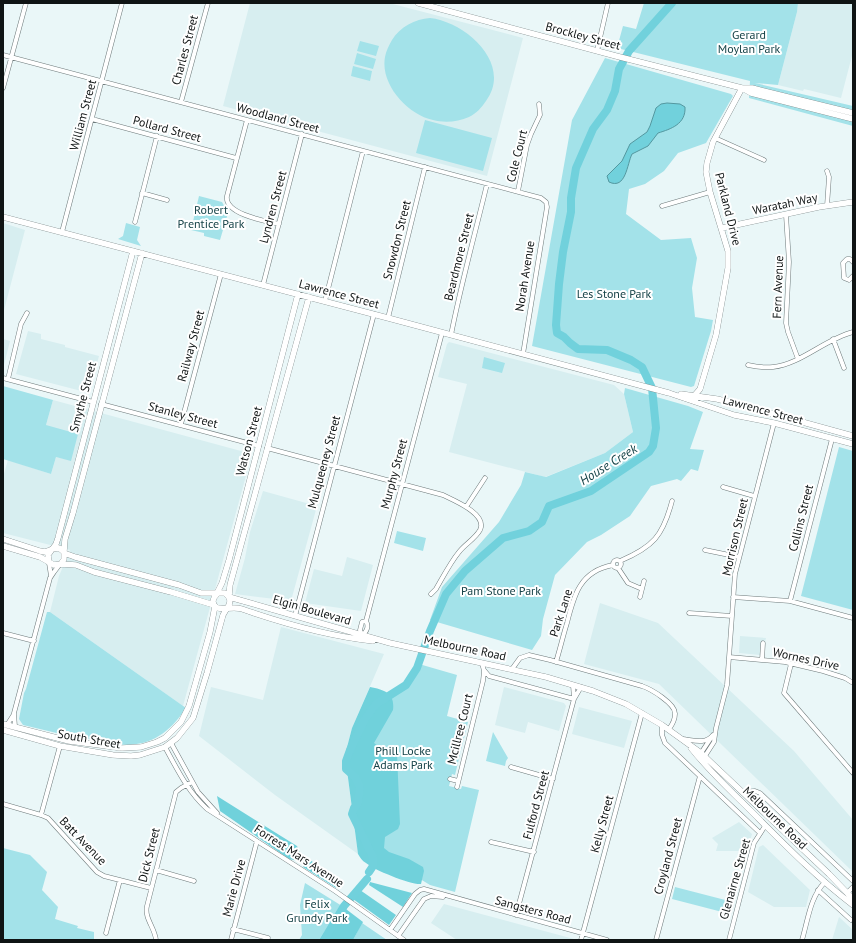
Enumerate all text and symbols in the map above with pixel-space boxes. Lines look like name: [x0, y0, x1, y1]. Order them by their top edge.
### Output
street label: Charles Street: [168, 13, 201, 87]
street label: Brockley Street: [544, 18, 622, 53]
park label: Gerard Moylan Park: [718, 27, 781, 56]
street label: William Street: [66, 78, 99, 152]
street label: Woodland Street: [235, 99, 321, 136]
street label: Pollard Street: [131, 112, 203, 145]
street label: Cole Court: [503, 128, 530, 184]
street label: Lyndren Street: [256, 169, 289, 245]
street label: Parkland Drive: [712, 171, 745, 247]
street label: Waratah Way: [751, 189, 819, 218]
street label: Snowdon Street: [379, 199, 414, 281]
park label: Robert Prentice Park: [178, 202, 245, 231]
street label: Beardmore Street: [440, 211, 477, 302]
street label: Norah Avenue: [512, 239, 537, 312]
street label: Fern Avenue: [769, 255, 786, 319]
street label: Lawrence Street: [297, 276, 381, 311]
park label: Les Stone Park: [577, 286, 652, 301]
street label: Railway Street: [174, 308, 207, 383]
street label: Smythe Street: [66, 360, 99, 434]
street label: Lawrence Street: [721, 392, 805, 427]
street label: Stanley Street: [147, 398, 220, 431]
street label: Watson Street: [232, 404, 265, 477]
street label: Mulqueeney Street: [304, 414, 343, 510]
street label: Murphy Street: [377, 437, 410, 511]
water label: House Creek: [576, 439, 641, 489]
street label: Collins Street: [785, 483, 816, 553]
street label: Morrison Street: [718, 497, 751, 577]
park label: Pam Stone Park: [461, 583, 541, 598]
street label: Park Lane: [546, 587, 575, 639]
street label: Elgin Boulevard: [271, 591, 353, 628]
street label: Melbourne Road: [423, 631, 508, 664]
street label: Wornes Drive: [771, 644, 841, 673]
street label: Mcillree Court: [443, 692, 476, 766]
street label: South Street: [56, 726, 122, 751]
park label: Phill Locke Adams Park: [373, 743, 433, 772]
street label: Fulford Street: [519, 769, 552, 841]
street label: Melbourne Road: [740, 783, 811, 852]
street label: Kelly Street: [587, 793, 616, 854]
street label: Batt Avenue: [57, 813, 110, 868]
street label: Croyland Street: [650, 816, 685, 896]
street label: Forrest Mars Avenue: [252, 821, 347, 890]
street label: Dick Street: [134, 826, 163, 884]
street label: Glenairne Street: [716, 837, 753, 921]
street label: Marie Drive: [219, 857, 248, 918]
street label: Sangsters Road: [493, 892, 573, 927]
park label: Felix Grundy Park: [286, 896, 348, 925]

